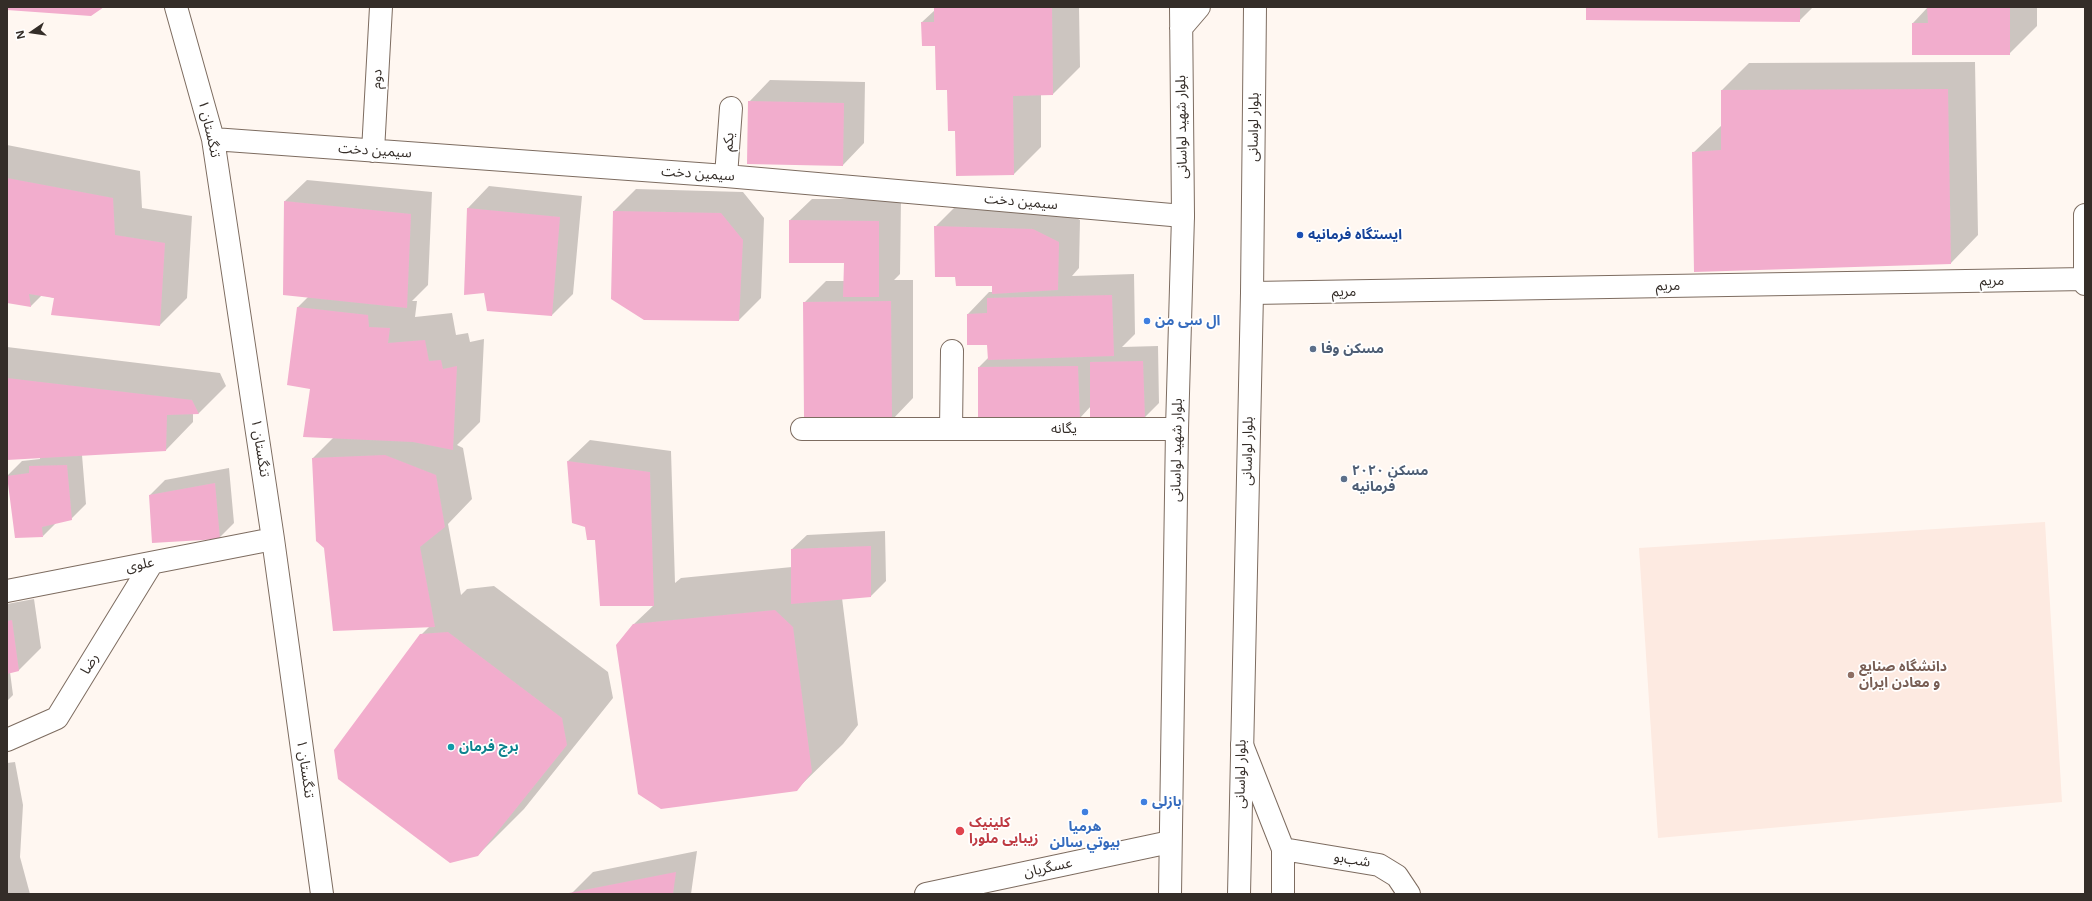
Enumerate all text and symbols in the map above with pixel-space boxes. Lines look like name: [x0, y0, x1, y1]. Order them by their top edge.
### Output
north arrow: [12, 12, 52, 52]
text: N: [12, 29, 28, 41]
street label: دوم: [368, 69, 386, 89]
street label: بلوار شهید لواسانی: [1173, 75, 1191, 179]
street label: بلوار لواسانی: [1245, 92, 1263, 162]
street label: تنگستان ۱: [194, 99, 224, 159]
street label: یکم: [720, 132, 738, 152]
street label: سیمین دخت: [338, 140, 412, 162]
street label: سیمین دخت: [661, 163, 735, 185]
street label: سیمین دخت: [984, 190, 1058, 214]
place label: ایستگاه فرمانیه: [1308, 227, 1402, 243]
marker: ایستگاه فرمانیه: [1295, 230, 1305, 240]
street label: مریم: [1980, 272, 2004, 290]
street label: مریم: [1656, 277, 1680, 295]
street label: مریم: [1332, 283, 1356, 301]
place label: ال سی من: [1155, 313, 1220, 329]
marker: ال سی من: [1142, 316, 1152, 326]
place label: مسکن وفا: [1321, 341, 1384, 357]
marker: مسکن وفا: [1308, 344, 1318, 354]
street label: بلوار شهید لواسانی: [1168, 398, 1186, 502]
street label: بلوار لواسانی: [1239, 416, 1257, 486]
street label: تنگستان ۱: [247, 418, 273, 478]
street label: یگانه: [1051, 421, 1077, 437]
place label: مسکن ۲۰۲۰ فرمانیه: [1352, 463, 1428, 496]
marker: مسکن ۲۰۲۰ فرمانیه: [1339, 474, 1349, 484]
street label: علوی: [124, 554, 156, 576]
street label: رضا: [77, 650, 103, 678]
place label: دانشگاه صنایع و معادن ایران: [1859, 659, 1947, 692]
marker: دانشگاه صنایع و معادن ایران: [1846, 670, 1856, 680]
street label: تنگستان ۱: [293, 739, 317, 799]
place label: برج فرمان: [459, 739, 519, 755]
street label: بلوار لواسانی: [1232, 739, 1250, 809]
marker: برج فرمان: [446, 742, 456, 752]
place label: بازلی: [1152, 794, 1182, 810]
marker: بازلی: [1139, 797, 1149, 807]
marker: هرميا بيوتي سالن: [1080, 807, 1090, 817]
place label: کلینیک زیبایی ملورا: [969, 815, 1039, 848]
place label: هرميا بيوتي سالن: [1050, 819, 1120, 852]
marker: کلینیک زیبایی ملورا: [954, 825, 966, 837]
street label: شب‌بو: [1333, 849, 1371, 871]
street label: عسگریان: [1022, 855, 1074, 881]

